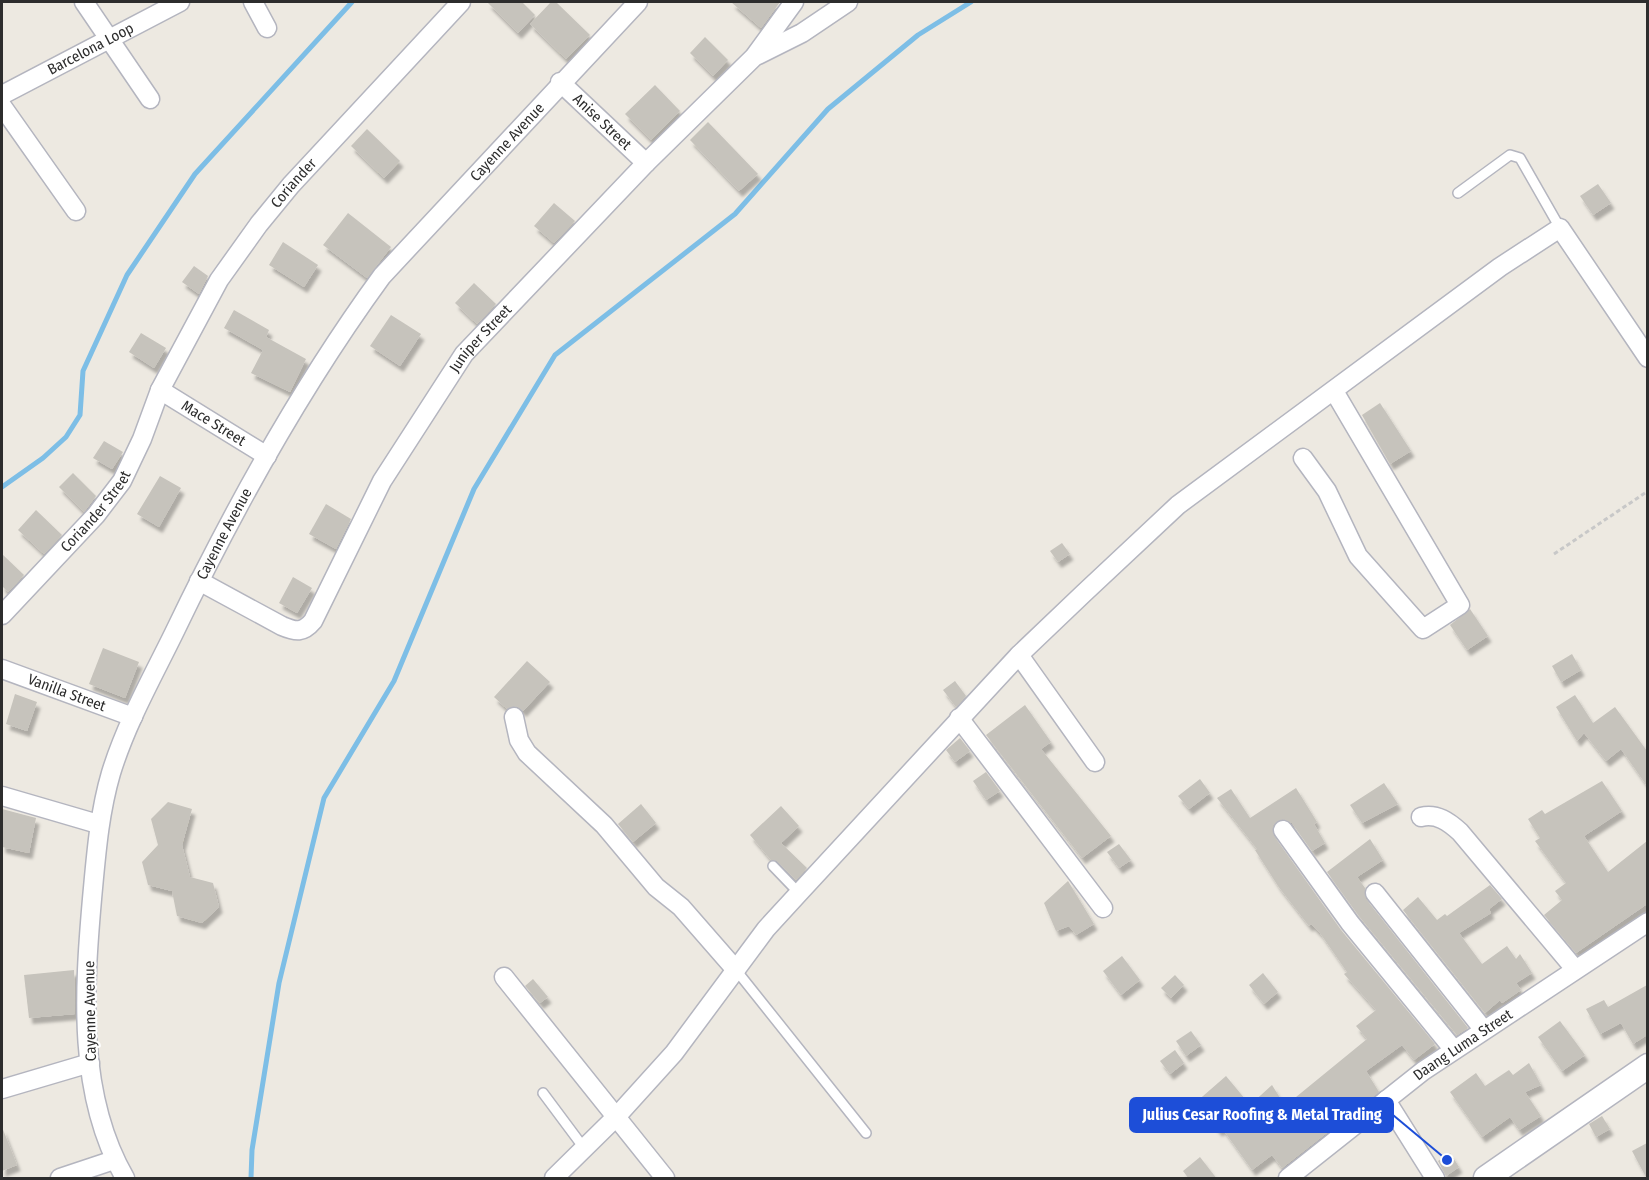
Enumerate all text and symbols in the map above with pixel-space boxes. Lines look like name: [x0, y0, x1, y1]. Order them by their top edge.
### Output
street label: Barcelona Loop: [45, 19, 137, 79]
street label: Anise Street: [569, 90, 635, 154]
street label: Cayenne Avenue: [466, 99, 548, 185]
street label: Coriander: [267, 154, 321, 212]
street label: Juniper Street: [446, 301, 515, 376]
street label: Mace Street: [178, 396, 249, 450]
street label: Coriander Street: [57, 468, 135, 556]
street label: Cayenne Avenue: [193, 485, 256, 582]
street label: Vanilla Street: [25, 670, 108, 715]
street label: Cayenne Avenue: [80, 961, 100, 1061]
street label: Daang Luma Street: [1410, 1005, 1516, 1084]
callout: Julius Cesar Roofing & Metal Trading: [1130, 1098, 1393, 1132]
text: Julius Cesar Roofing & Metal Trading: [1141, 1105, 1382, 1124]

